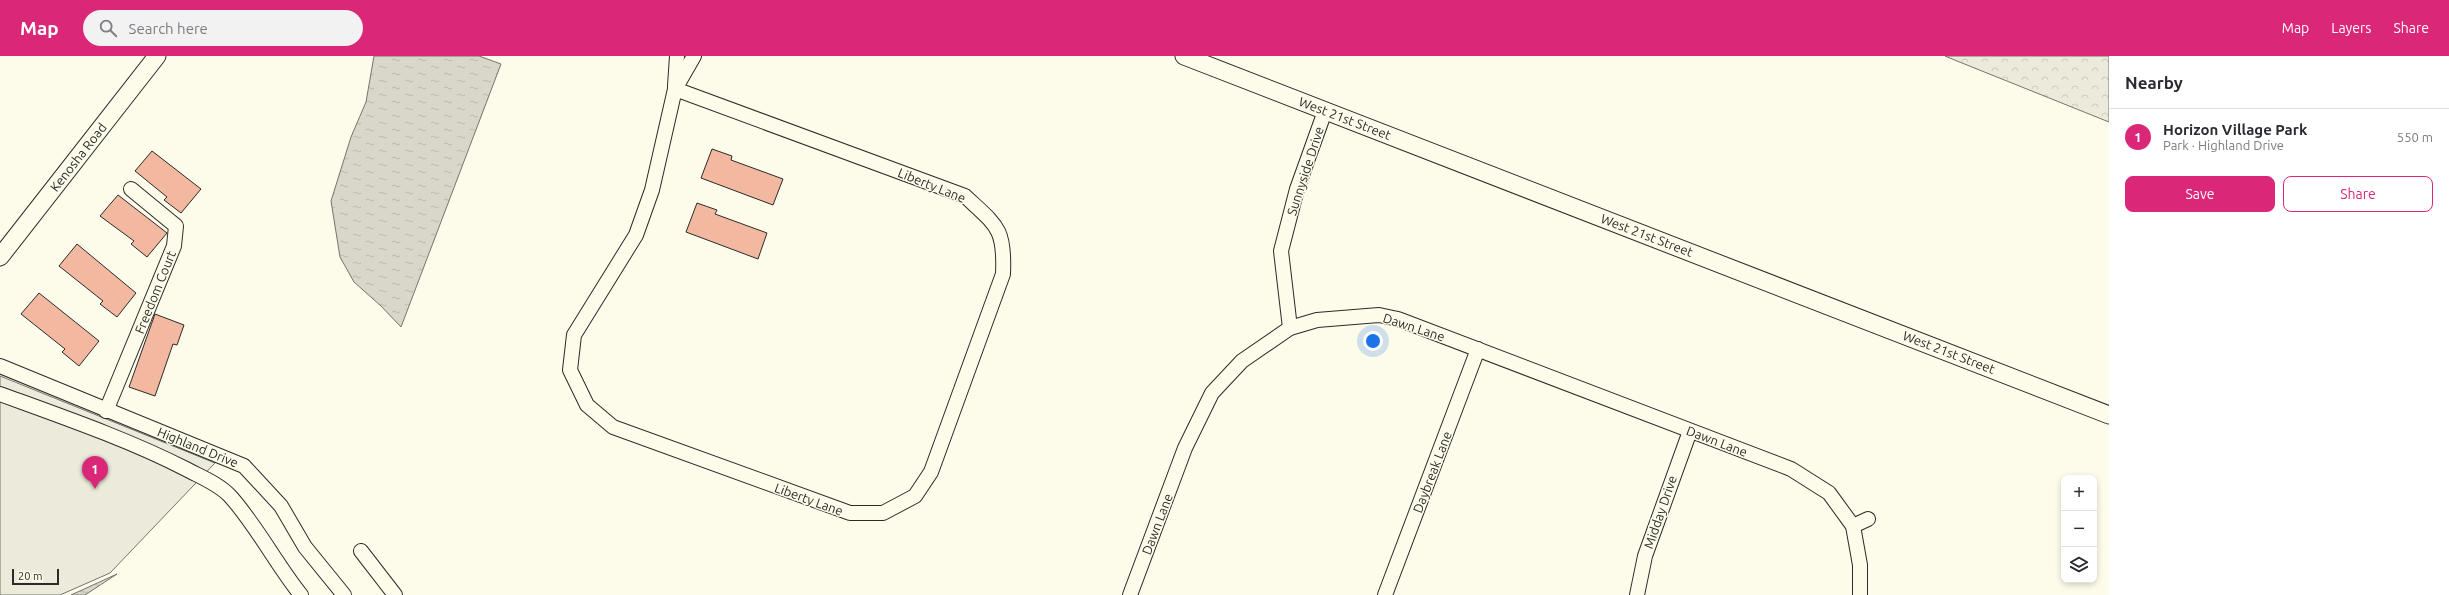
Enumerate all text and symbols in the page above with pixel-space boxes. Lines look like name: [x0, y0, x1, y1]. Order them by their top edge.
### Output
search box: [83, 10, 363, 46]
text: Map: [20, 17, 59, 39]
icon: search: [97, 17, 119, 39]
text: Search here: [129, 20, 208, 37]
text: Map: [2282, 20, 2309, 36]
text: Layers: [2331, 20, 2371, 36]
text: Share: [2393, 20, 2429, 36]
text: Nearby: [2125, 73, 2183, 92]
street label: West 21st Street: [1297, 94, 1393, 142]
street label: Kenosha Road: [47, 120, 109, 194]
text: Horizon Village Park: [2163, 121, 2307, 138]
street label: Sunnyside Drive: [1284, 125, 1326, 217]
text: 1: [2134, 130, 2142, 144]
text: 550 m: [2397, 130, 2433, 144]
text: Park · Highland Drive: [2163, 138, 2284, 152]
street label: Liberty Lane: [896, 165, 968, 205]
button: Save: [2125, 176, 2275, 212]
button: Share: [2283, 176, 2433, 212]
street label: West 21st Street: [1599, 211, 1695, 259]
street label: Freedom Court: [132, 248, 178, 336]
street label: Dawn Lane: [1381, 310, 1447, 344]
street label: West 21st Street: [1901, 328, 1997, 376]
your location: [1363, 331, 1383, 351]
street label: Dawn Lane: [1685, 423, 1749, 459]
street label: Highland Drive: [156, 424, 240, 470]
street label: Daybreak Lane: [1410, 429, 1454, 515]
pin: 1: [82, 456, 108, 489]
street label: Midday Drive: [1641, 474, 1679, 550]
map controls: [2061, 475, 2097, 583]
button: +: [2061, 475, 2097, 511]
street label: Liberty Lane: [773, 480, 845, 518]
street label: Dawn Lane: [1139, 492, 1175, 556]
button: −: [2061, 511, 2097, 547]
button: layers: [2061, 547, 2097, 583]
scale bar: [12, 567, 59, 586]
text: 20 m: [18, 570, 42, 582]

